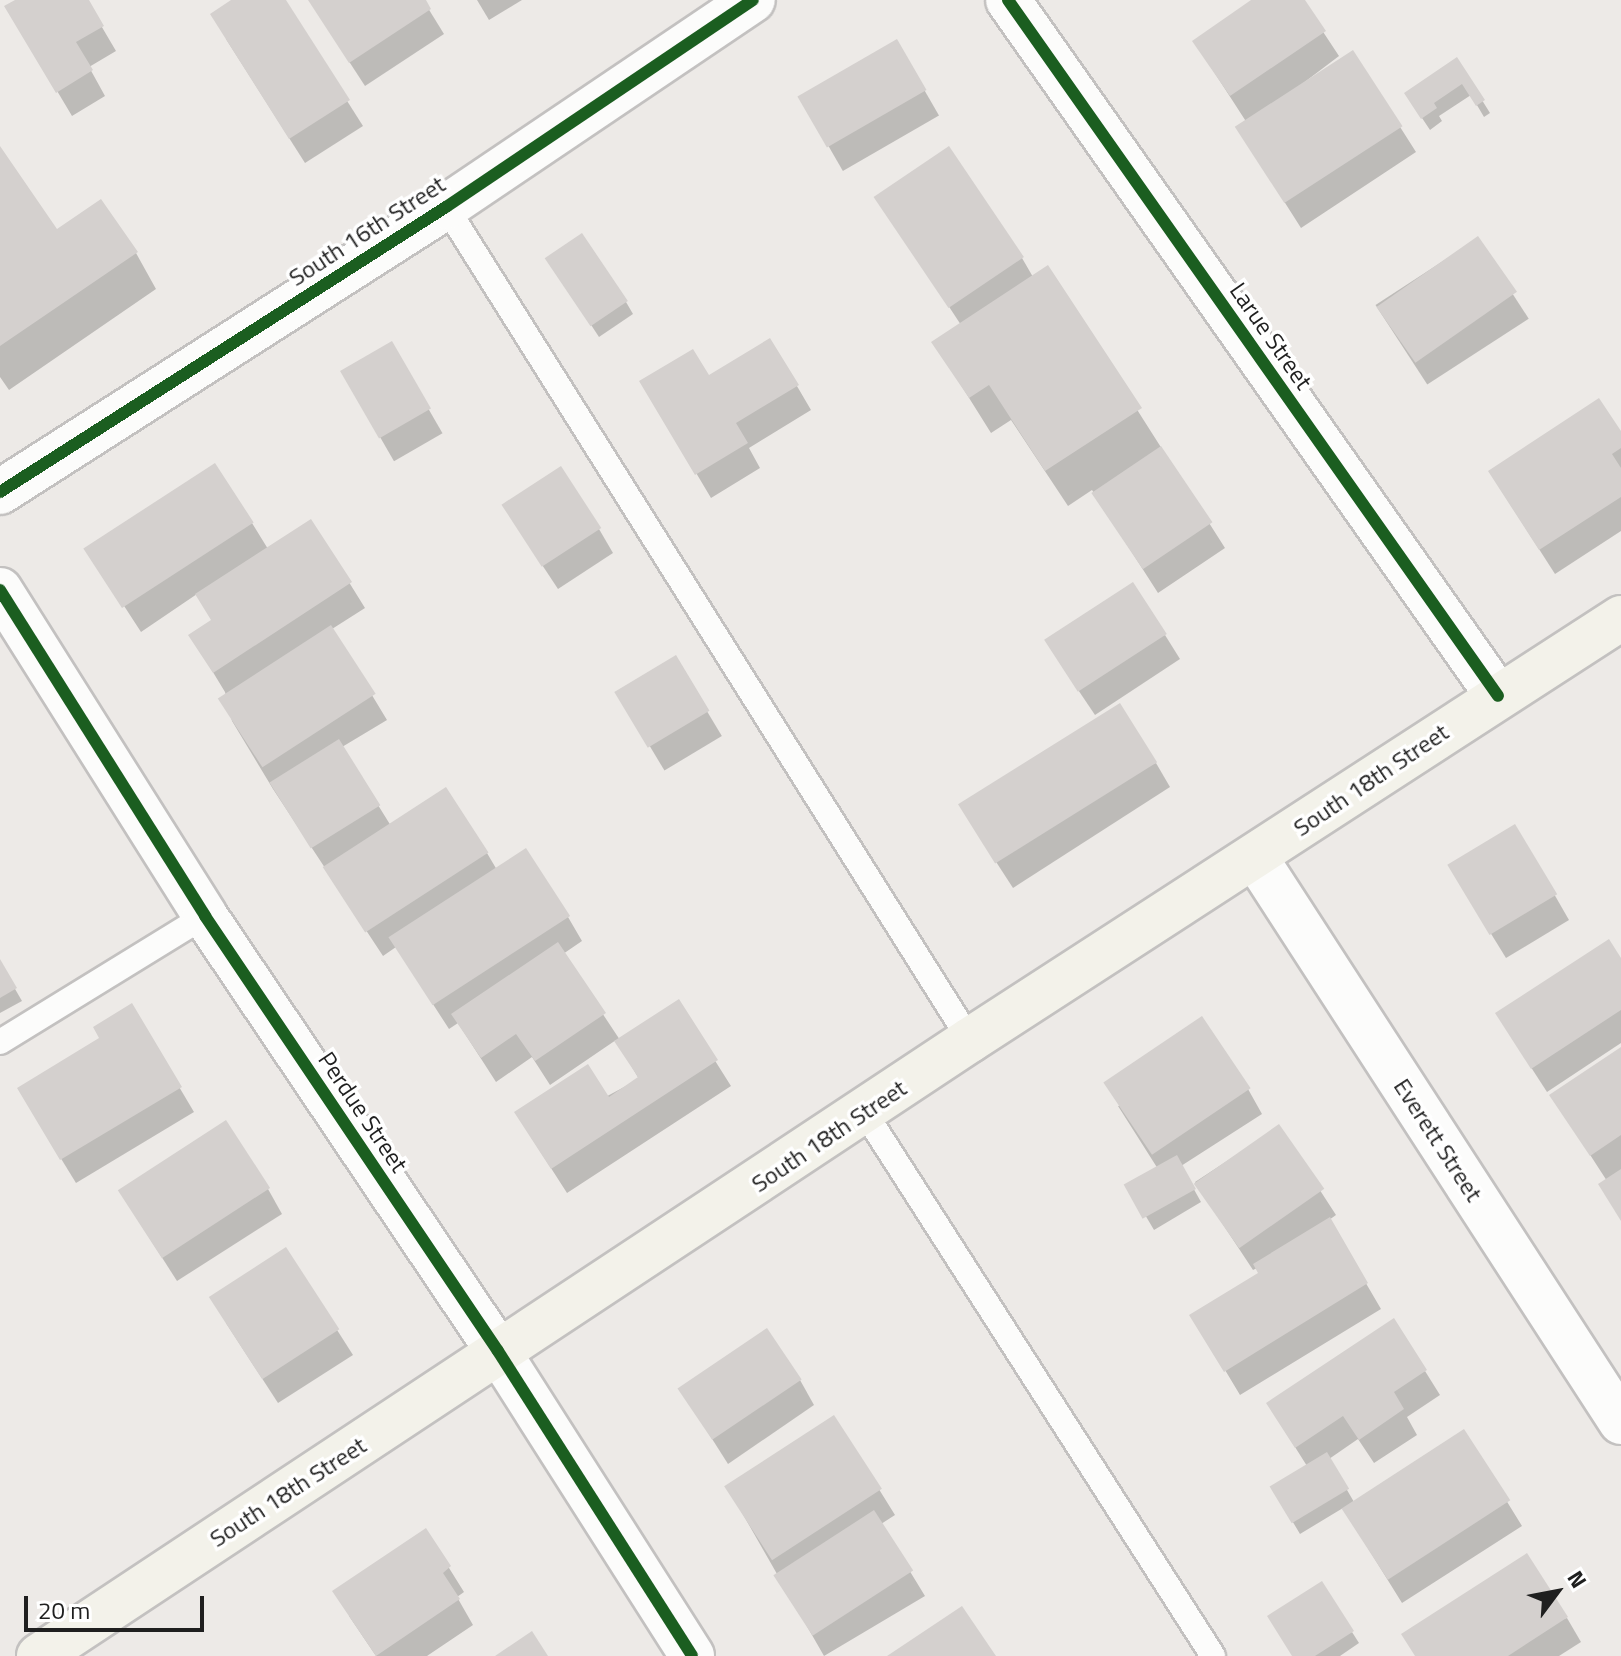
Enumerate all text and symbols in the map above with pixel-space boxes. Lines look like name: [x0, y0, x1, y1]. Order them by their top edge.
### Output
street label: South 16th Street: [284, 170, 450, 292]
street label: Larue Street: [1224, 277, 1318, 395]
street label: South 18th Street: [1288, 718, 1454, 842]
street label: Perdue Street: [312, 1046, 414, 1178]
street label: Everett Street: [1388, 1073, 1488, 1207]
street label: South 18th Street: [746, 1074, 912, 1198]
street label: South 18th Street: [205, 1431, 371, 1553]
north arrow: [1517, 1552, 1597, 1632]
text: N: [1559, 1564, 1596, 1595]
scale bar: [28, 1580, 208, 1630]
text: 20 m: [38, 1592, 90, 1628]

